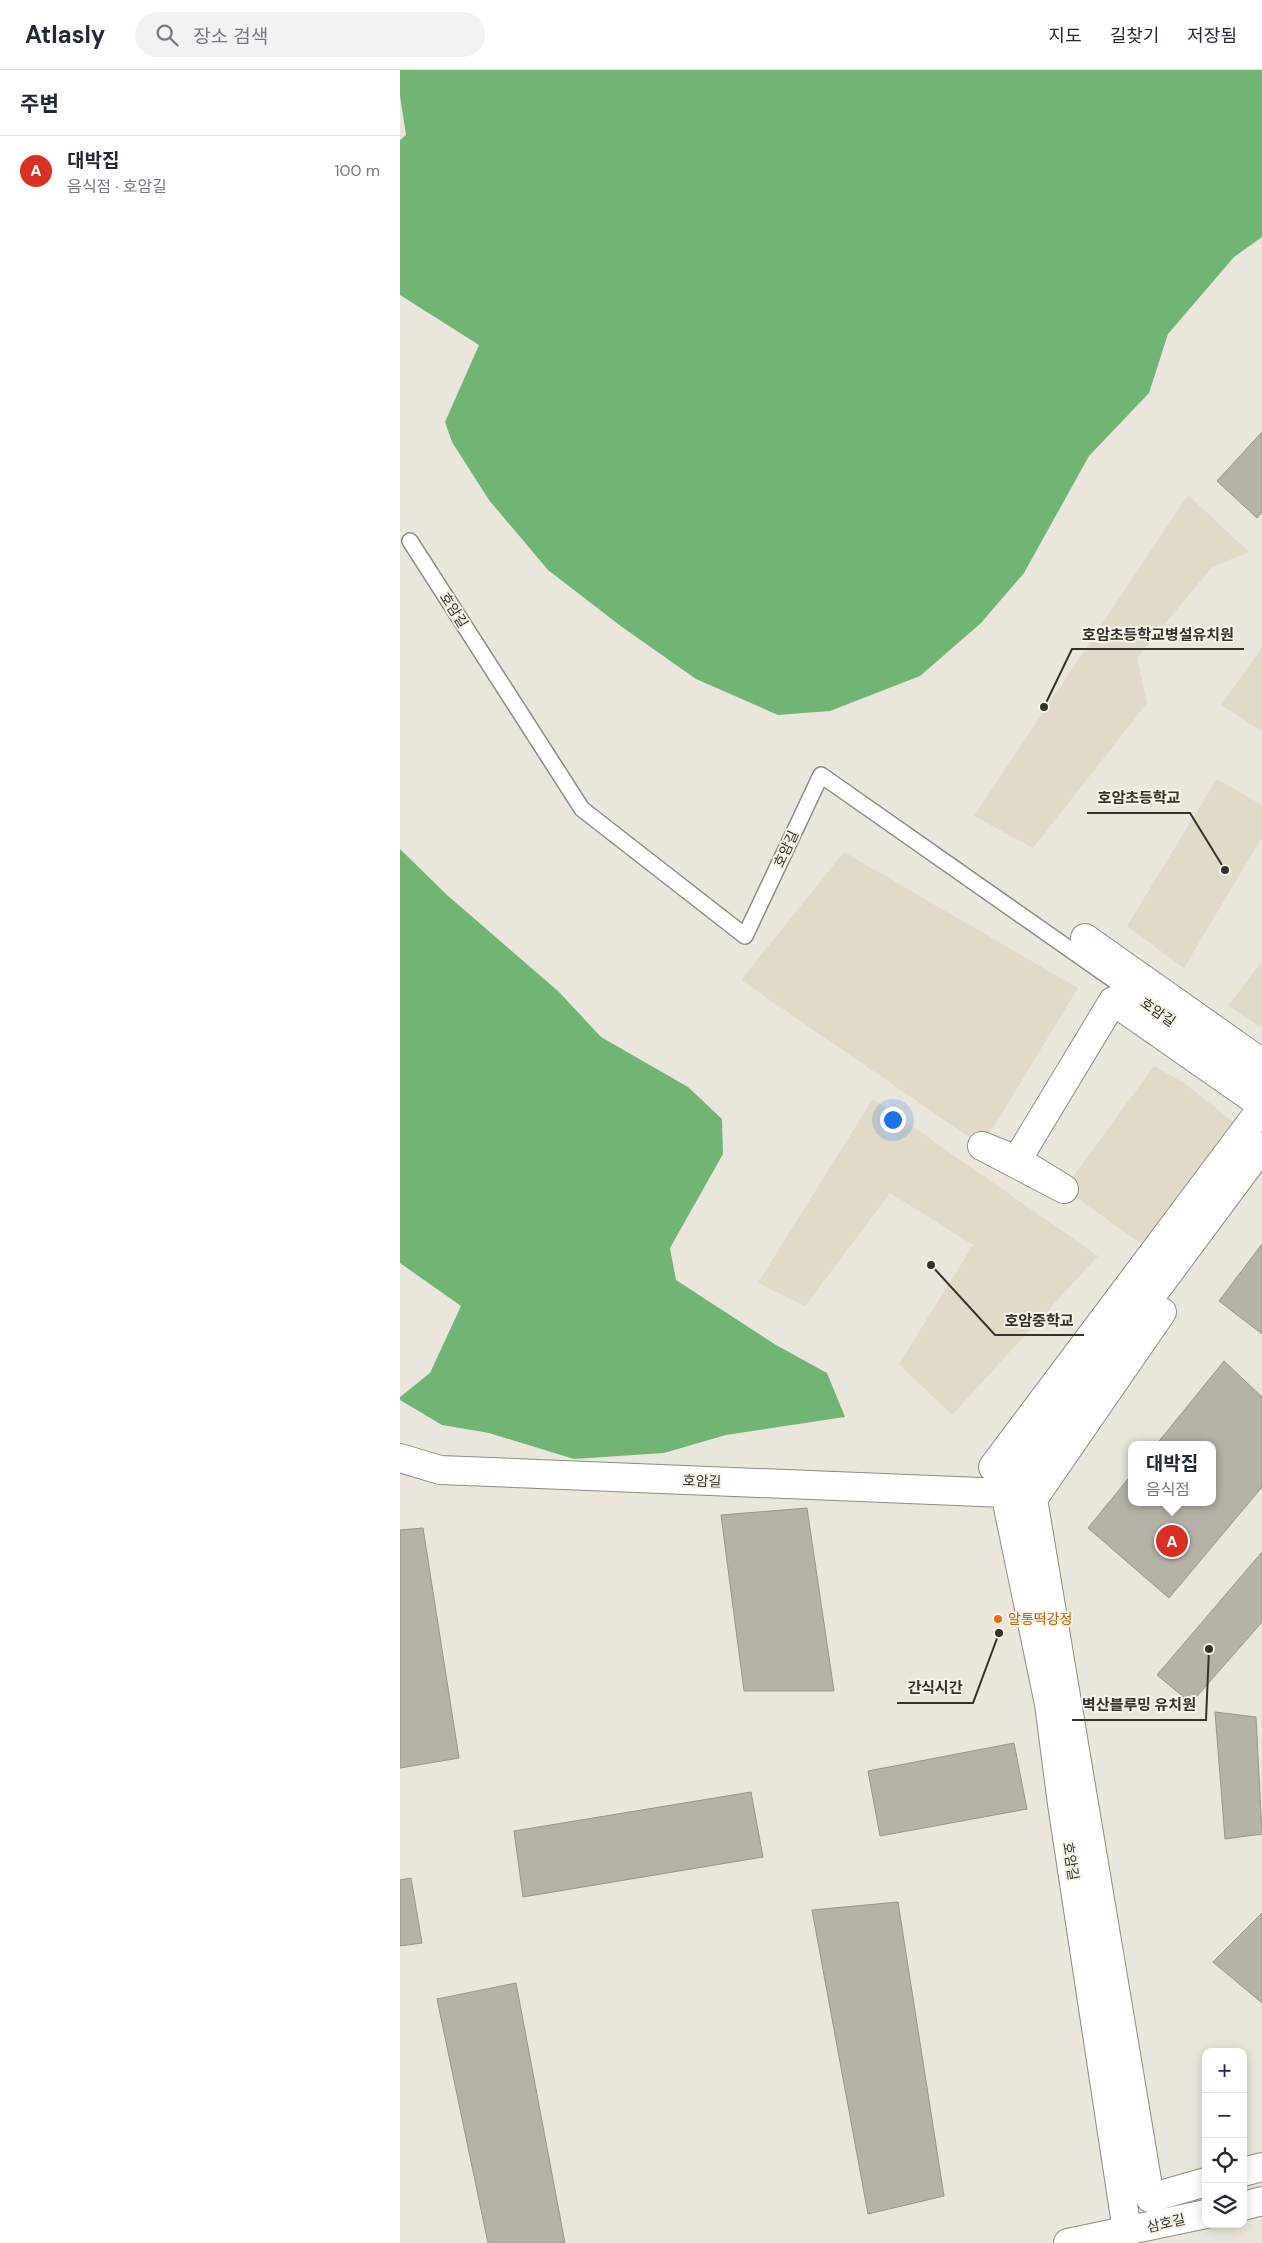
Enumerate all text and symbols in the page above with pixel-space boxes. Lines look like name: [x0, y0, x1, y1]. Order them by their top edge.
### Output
search box: [135, 12, 485, 57]
text: Atlasly: [25, 19, 105, 50]
icon: search: [153, 21, 181, 49]
text: 장소 검색: [193, 24, 268, 49]
text: 지도: [1049, 24, 1082, 48]
text: 길찾기: [1110, 24, 1159, 48]
text: 저장됨: [1187, 24, 1237, 48]
text: 주변: [20, 90, 59, 118]
text: 대박집: [67, 148, 119, 173]
text: A: [30, 160, 42, 181]
text: 100 m: [335, 160, 380, 181]
text: 음식점 · 호암길: [67, 176, 167, 197]
street label: 호암길: [436, 589, 472, 631]
callout: 호암초등학교병설유치원: [1072, 619, 1244, 649]
text: 호암초등학교병설유치원: [1082, 625, 1234, 645]
callout: 호암초등학교: [1087, 783, 1190, 813]
text: 호암초등학교: [1098, 788, 1181, 808]
street label: 호암길: [770, 828, 802, 870]
street label: 호암길: [1137, 994, 1179, 1030]
your location: [880, 1107, 906, 1133]
callout: 호암중학교: [995, 1305, 1084, 1335]
text: 호암중학교: [1004, 1311, 1074, 1331]
popup: [1128, 1441, 1216, 1506]
text: 대박집: [1146, 1451, 1198, 1476]
street label: 호암길: [682, 1471, 722, 1491]
text: 음식점: [1146, 1479, 1190, 1500]
pin: A: [1156, 1522, 1188, 1560]
place label: 알통떡강정: [1008, 1610, 1072, 1628]
marker: 알통떡강정: [992, 1613, 1004, 1625]
callout: 간식시간: [897, 1673, 973, 1703]
text: 간식시간: [907, 1678, 963, 1698]
callout: 벽산블루밍 유치원: [1072, 1690, 1206, 1720]
text: 벽산블루밍 유치원: [1082, 1695, 1196, 1715]
street label: 호암길: [1059, 1841, 1083, 1881]
map controls: [1202, 2048, 1247, 2228]
button: +: [1202, 2048, 1247, 2093]
button: −: [1202, 2093, 1247, 2138]
button: locate: [1202, 2138, 1247, 2183]
button: layers: [1202, 2183, 1247, 2228]
street label: 삼호길: [1145, 2210, 1187, 2236]

